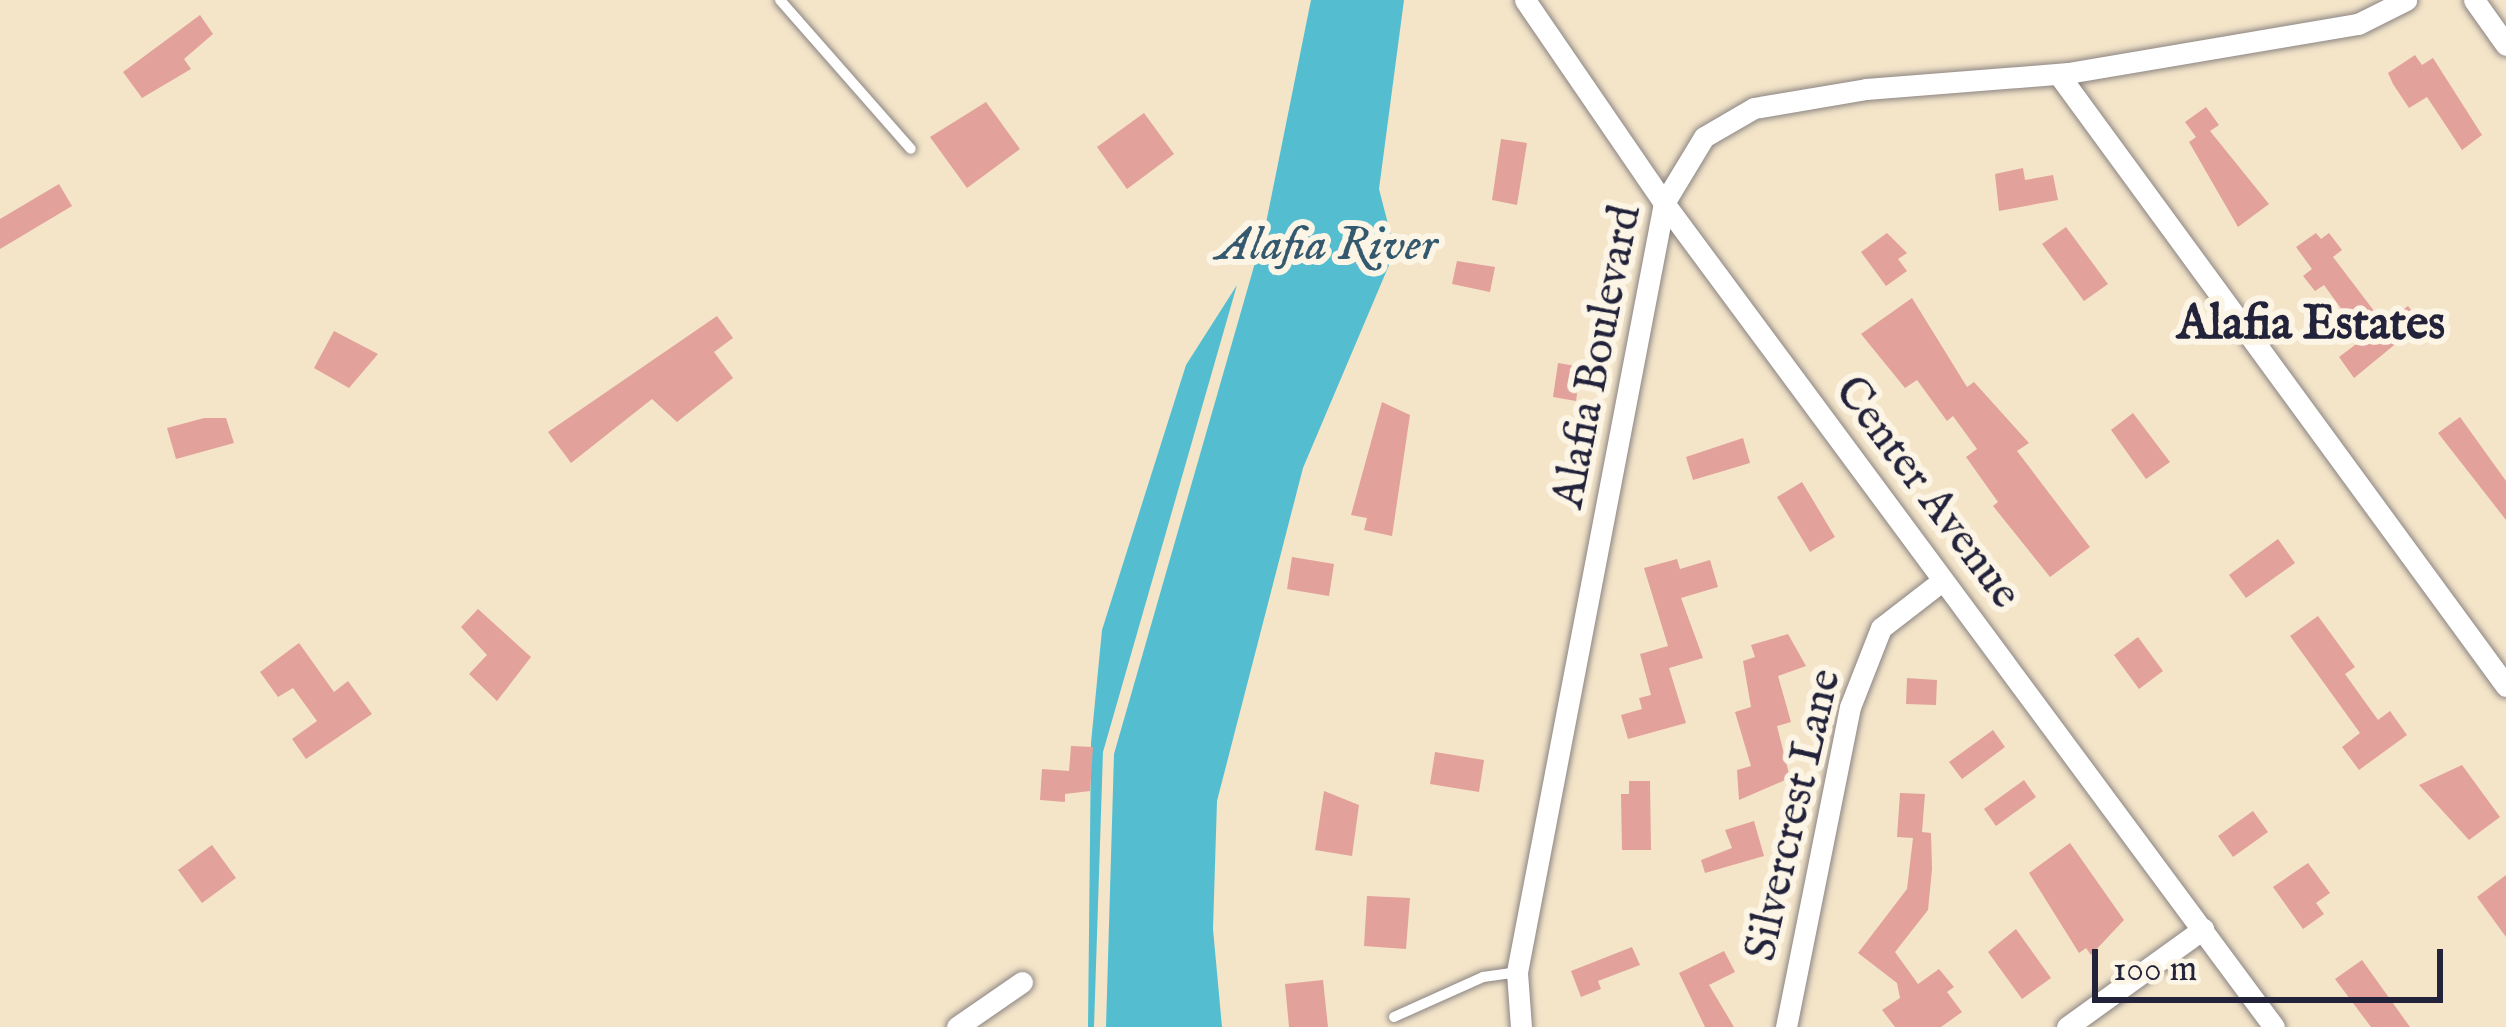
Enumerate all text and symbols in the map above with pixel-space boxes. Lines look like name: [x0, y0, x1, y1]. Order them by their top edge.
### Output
street label: Alafia Boulevard: [1542, 201, 1654, 513]
water label: Alafia River: [1217, 218, 1437, 276]
district label: Alafia Estates: [2177, 297, 2445, 355]
street label: Center Avenue: [1822, 366, 2032, 620]
street label: Silvercrest Lane: [1734, 664, 1854, 966]
scale bar: [2098, 925, 2449, 999]
text: 100 m: [2113, 947, 2197, 993]

